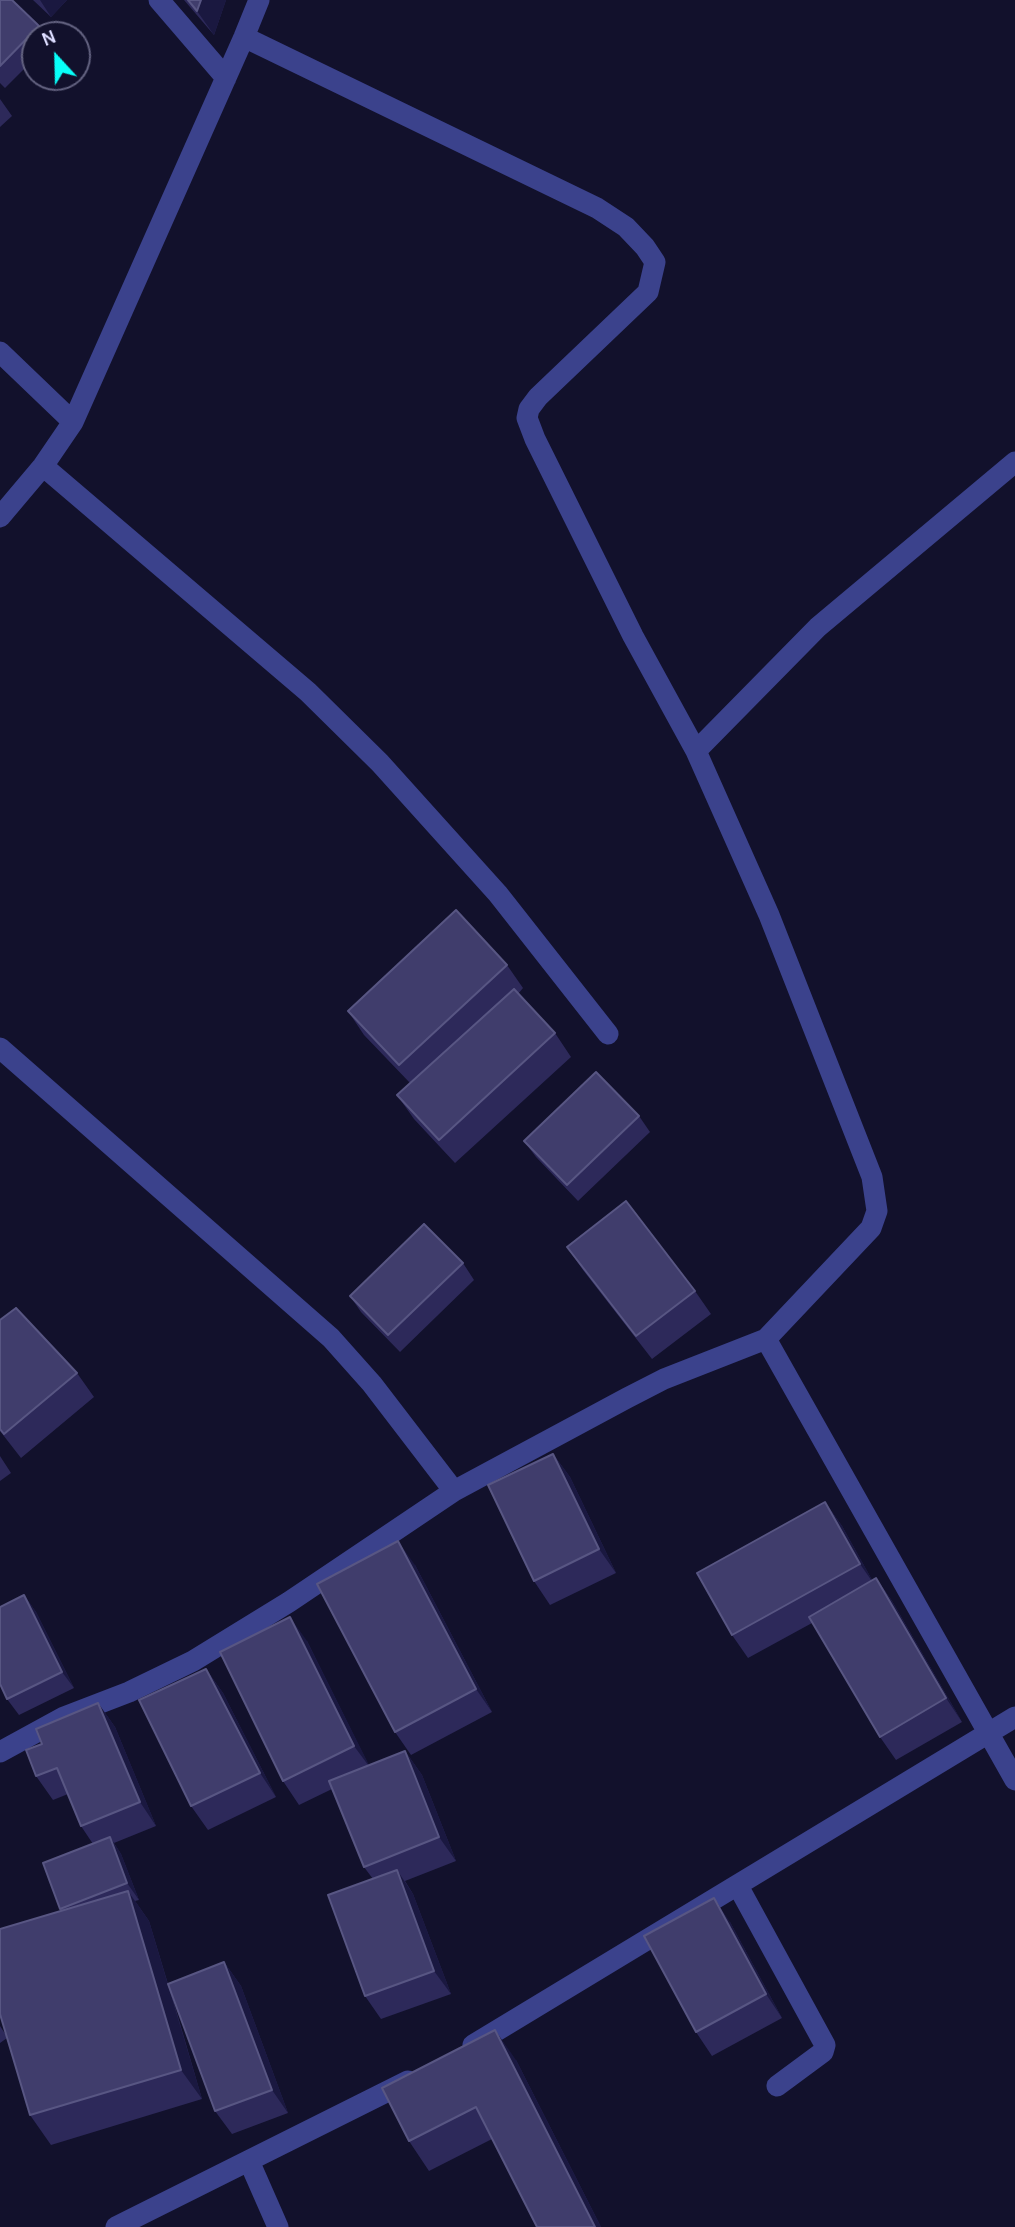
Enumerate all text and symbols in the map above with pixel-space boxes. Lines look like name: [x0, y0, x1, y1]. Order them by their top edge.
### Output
north arrow: [21, 21, 91, 91]
text: N: [38, 26, 59, 51]

